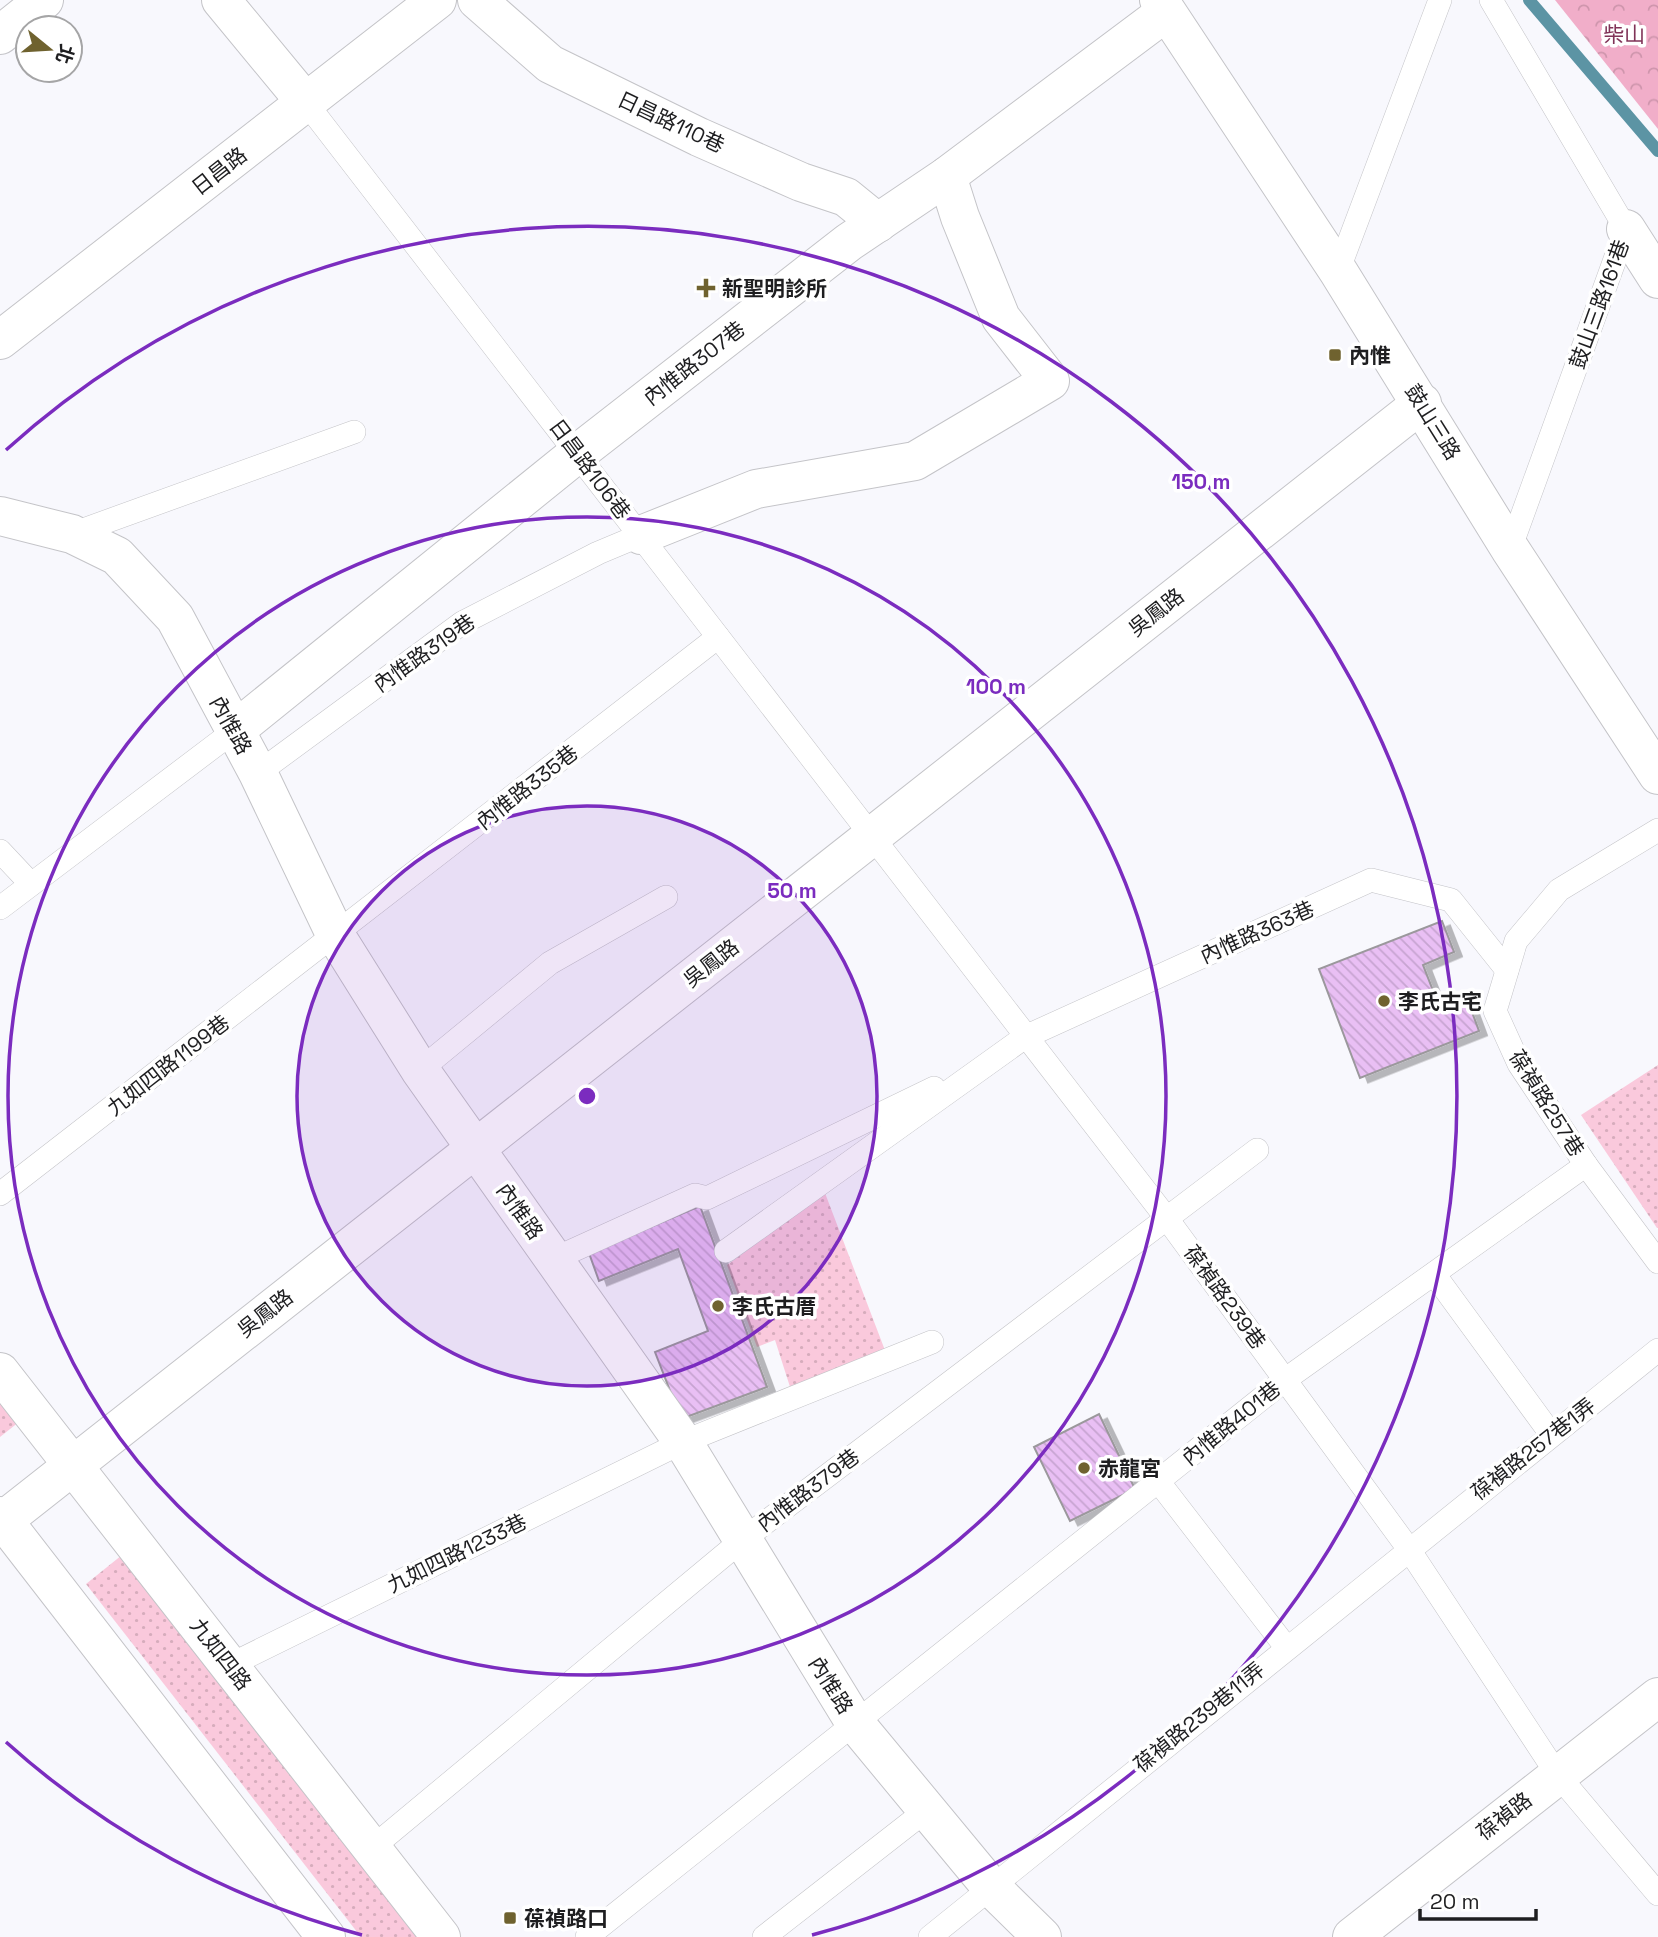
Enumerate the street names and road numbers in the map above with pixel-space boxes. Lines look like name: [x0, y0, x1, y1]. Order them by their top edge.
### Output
street label: 日昌路110巷: [613, 85, 729, 159]
street label: 日昌路: [186, 141, 252, 201]
street label: 鼓山三路161巷: [1563, 236, 1635, 372]
street label: 內惟路307巷: [638, 315, 750, 411]
street label: 鼓山三路: [1399, 379, 1467, 465]
street label: 日昌路106巷: [543, 413, 637, 525]
street label: 吳鳳路: [1123, 582, 1189, 642]
street label: 內惟路319巷: [368, 608, 480, 698]
street label: 內惟路: [204, 691, 258, 759]
street label: 內惟路335巷: [471, 739, 583, 835]
street label: 內惟路363巷: [1196, 895, 1318, 969]
street label: 吳鳳路: [678, 933, 744, 993]
street label: 九如四路1199巷: [101, 1009, 235, 1121]
street label: 葆禎路257巷: [1504, 1045, 1590, 1161]
street label: 內惟路: [491, 1177, 549, 1245]
street label: 葆禎路239巷: [1178, 1240, 1272, 1354]
street label: 吳鳳路: [232, 1283, 298, 1343]
street label: 內惟路401巷: [1176, 1375, 1286, 1471]
street label: 葆禎路257巷1弄: [1465, 1392, 1601, 1506]
street label: 內惟路379巷: [751, 1443, 865, 1537]
street label: 九如四路1233巷: [383, 1508, 531, 1598]
street label: 九如四路: [185, 1613, 257, 1695]
street label: 內惟路: [803, 1651, 859, 1719]
street label: 葆禎路239巷11弄: [1128, 1656, 1270, 1778]
street label: 葆禎路: [1471, 1786, 1537, 1846]

